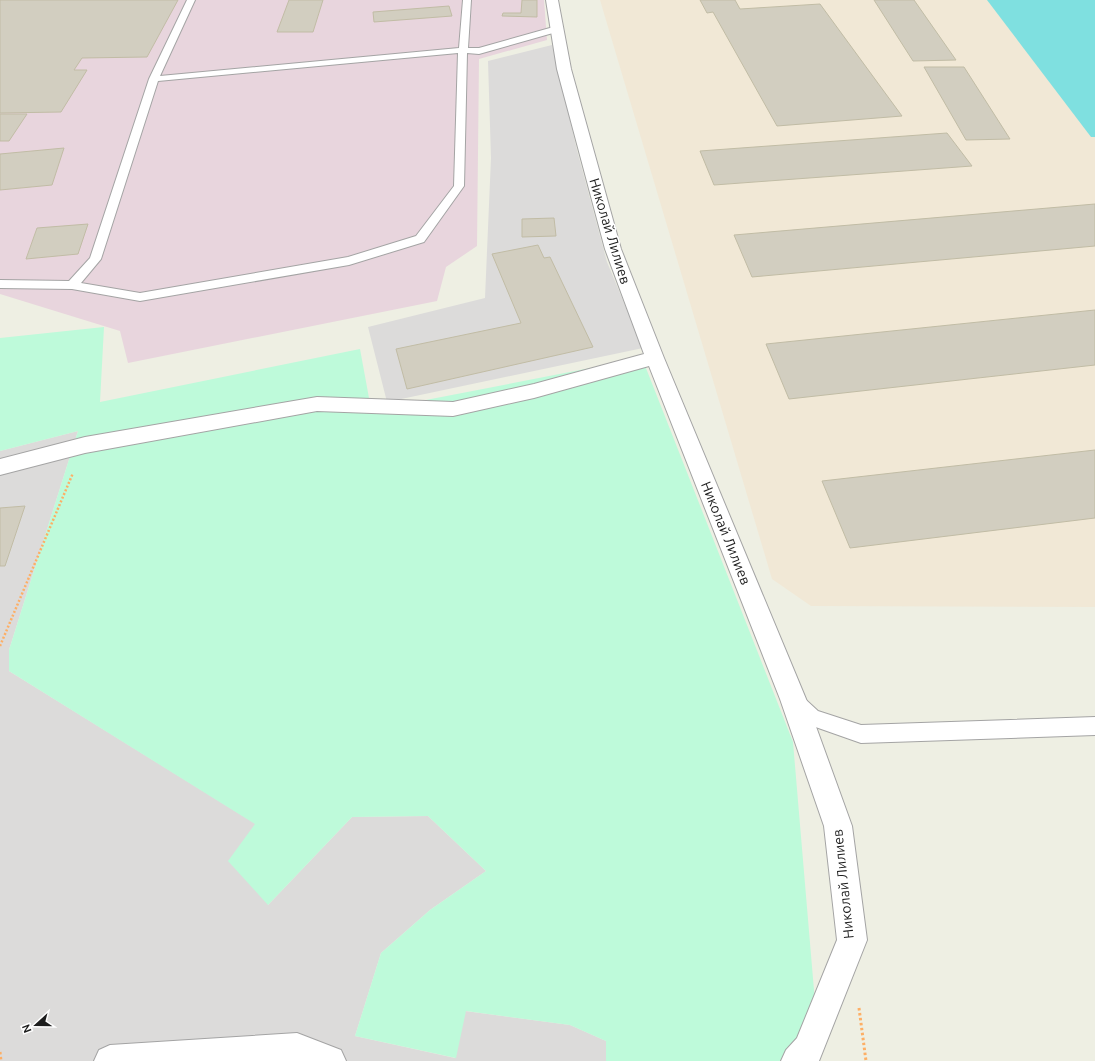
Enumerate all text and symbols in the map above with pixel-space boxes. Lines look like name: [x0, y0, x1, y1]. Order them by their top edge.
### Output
street label: Николай Лилиев: [586, 176, 634, 286]
street label: Николай Лилиев: [698, 479, 754, 587]
street label: Николай Лилиев: [829, 828, 857, 940]
north arrow: [16, 1005, 56, 1045]
text: N: [20, 1023, 34, 1035]

